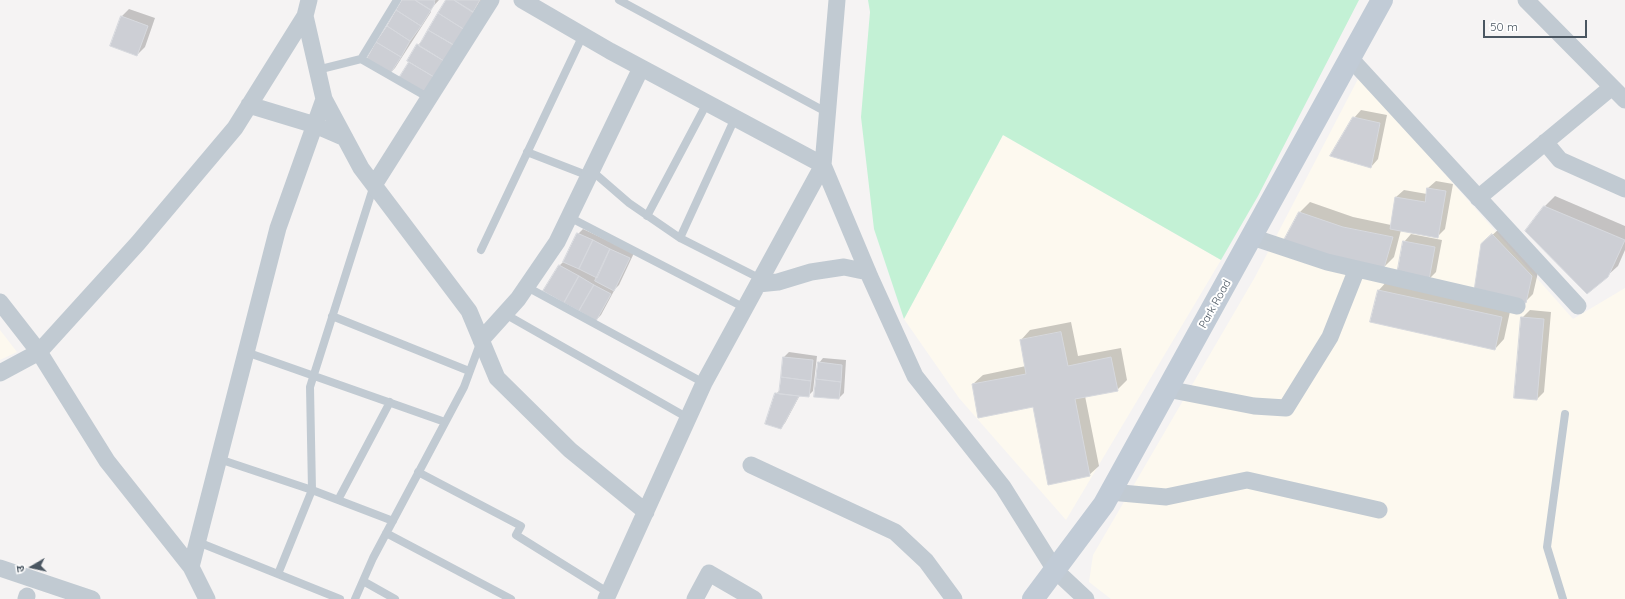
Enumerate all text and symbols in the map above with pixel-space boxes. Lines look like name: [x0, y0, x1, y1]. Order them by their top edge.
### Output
scale bar: [1485, 12, 1589, 38]
text: 50 m: [1490, 19, 1518, 34]
street label: Park Road: [1196, 277, 1234, 331]
north arrow: [12, 547, 52, 587]
text: उ: [13, 565, 28, 573]

